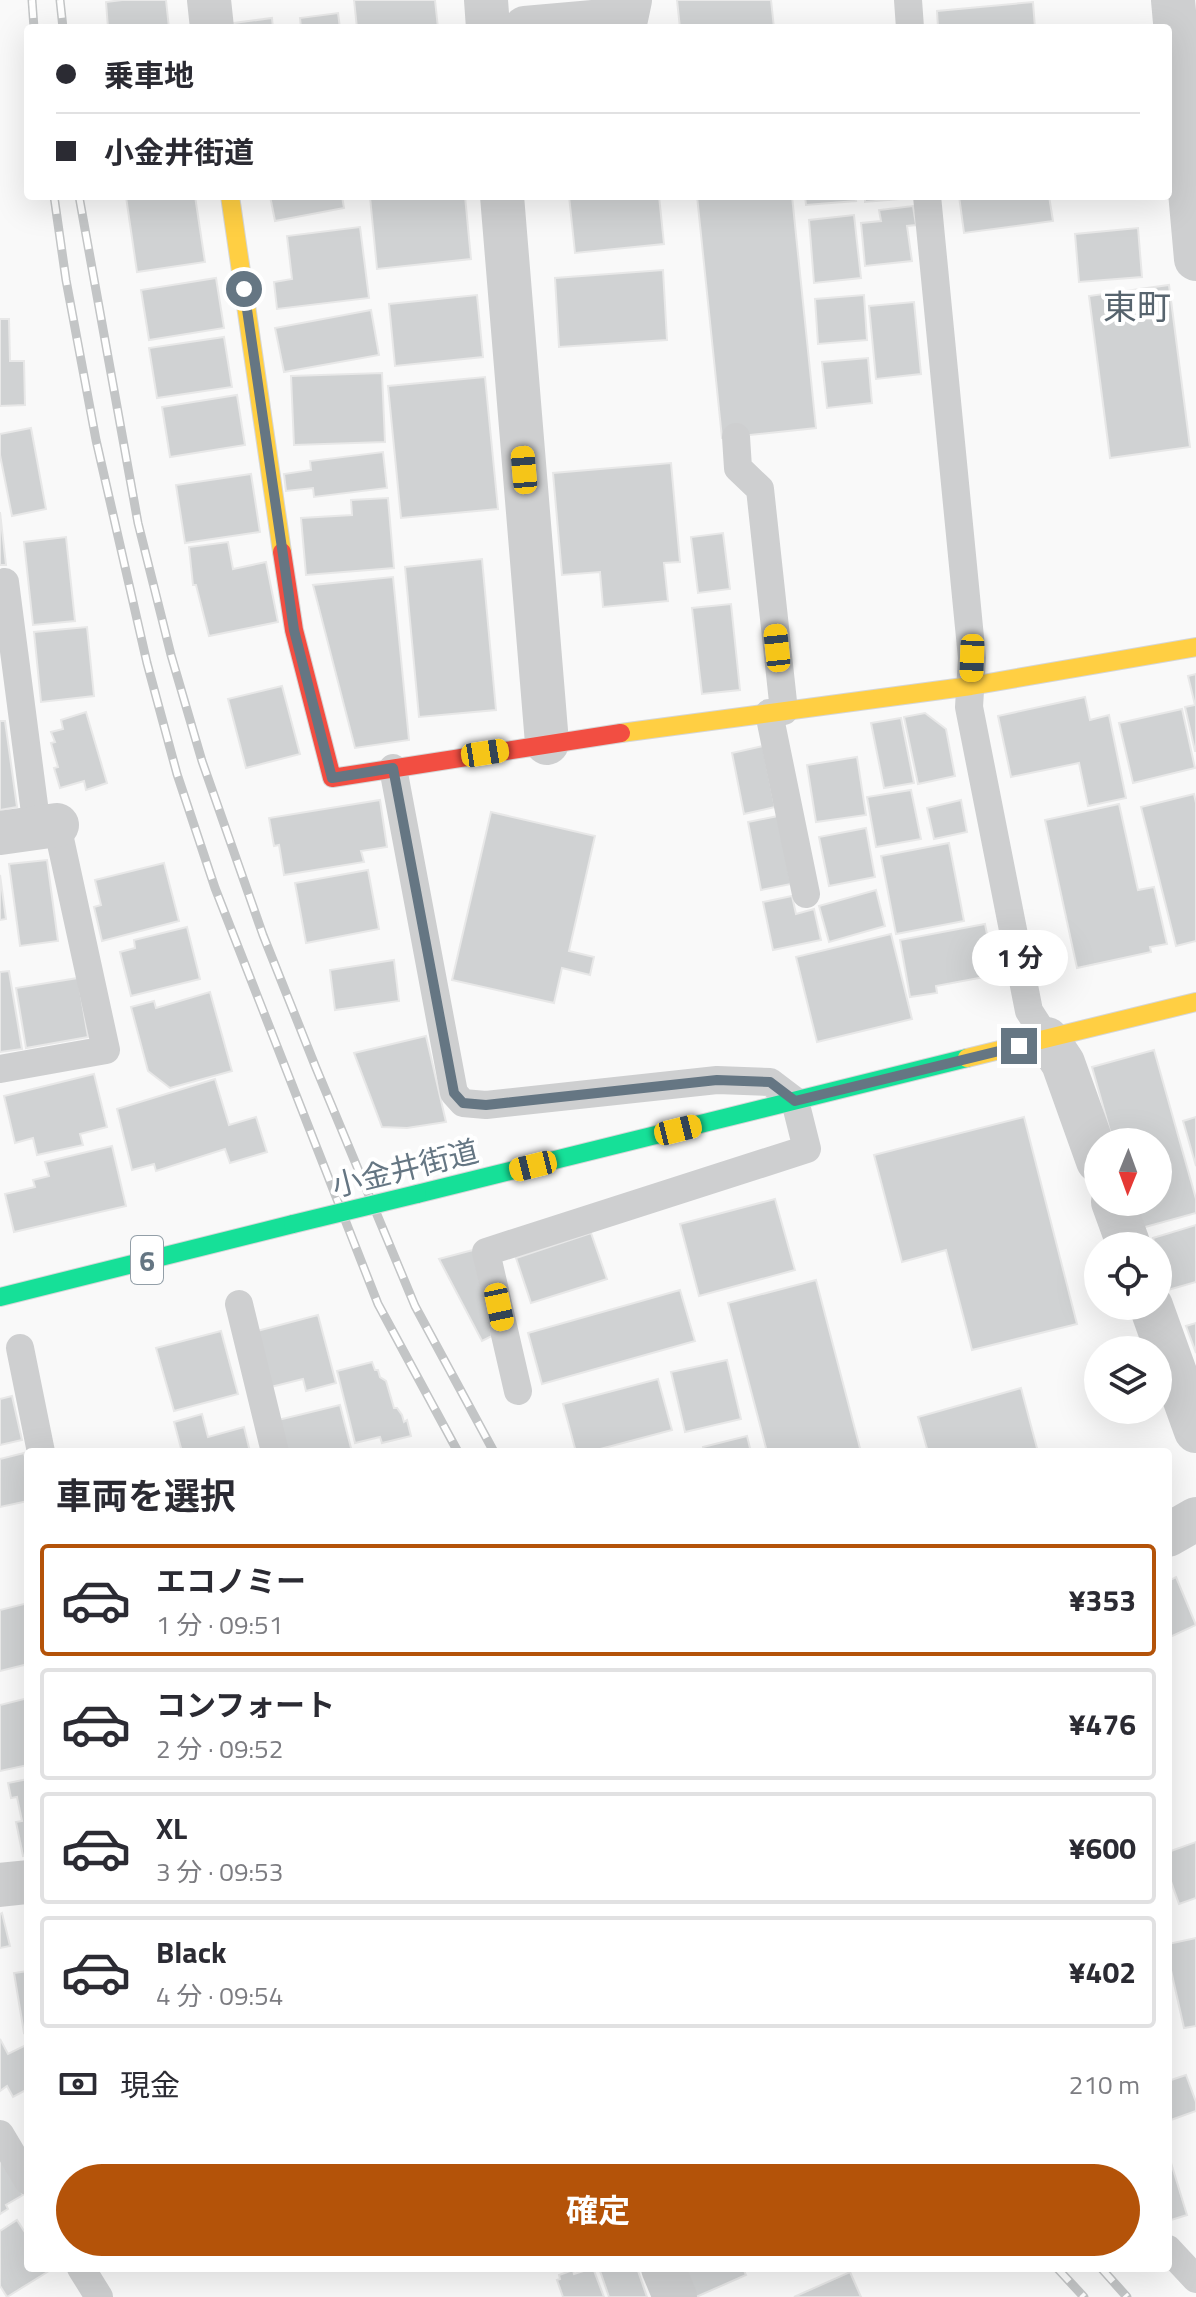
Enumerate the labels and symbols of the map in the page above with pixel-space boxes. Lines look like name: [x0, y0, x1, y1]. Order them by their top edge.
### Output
route start: [226, 271, 262, 307]
district label: 東町: [1103, 280, 1171, 332]
car: [510, 445, 538, 495]
car: [763, 623, 791, 673]
car: [959, 634, 985, 682]
car: [459, 737, 511, 769]
callout: 1 分: [971, 930, 1067, 986]
route end: [1001, 1028, 1037, 1064]
car: [652, 1113, 704, 1147]
street label: 小金井街道: [327, 1128, 483, 1208]
north arrow: [1084, 1128, 1172, 1216]
car: [507, 1149, 559, 1183]
road number: 6: [131, 1236, 163, 1284]
car: [482, 1281, 516, 1333]

